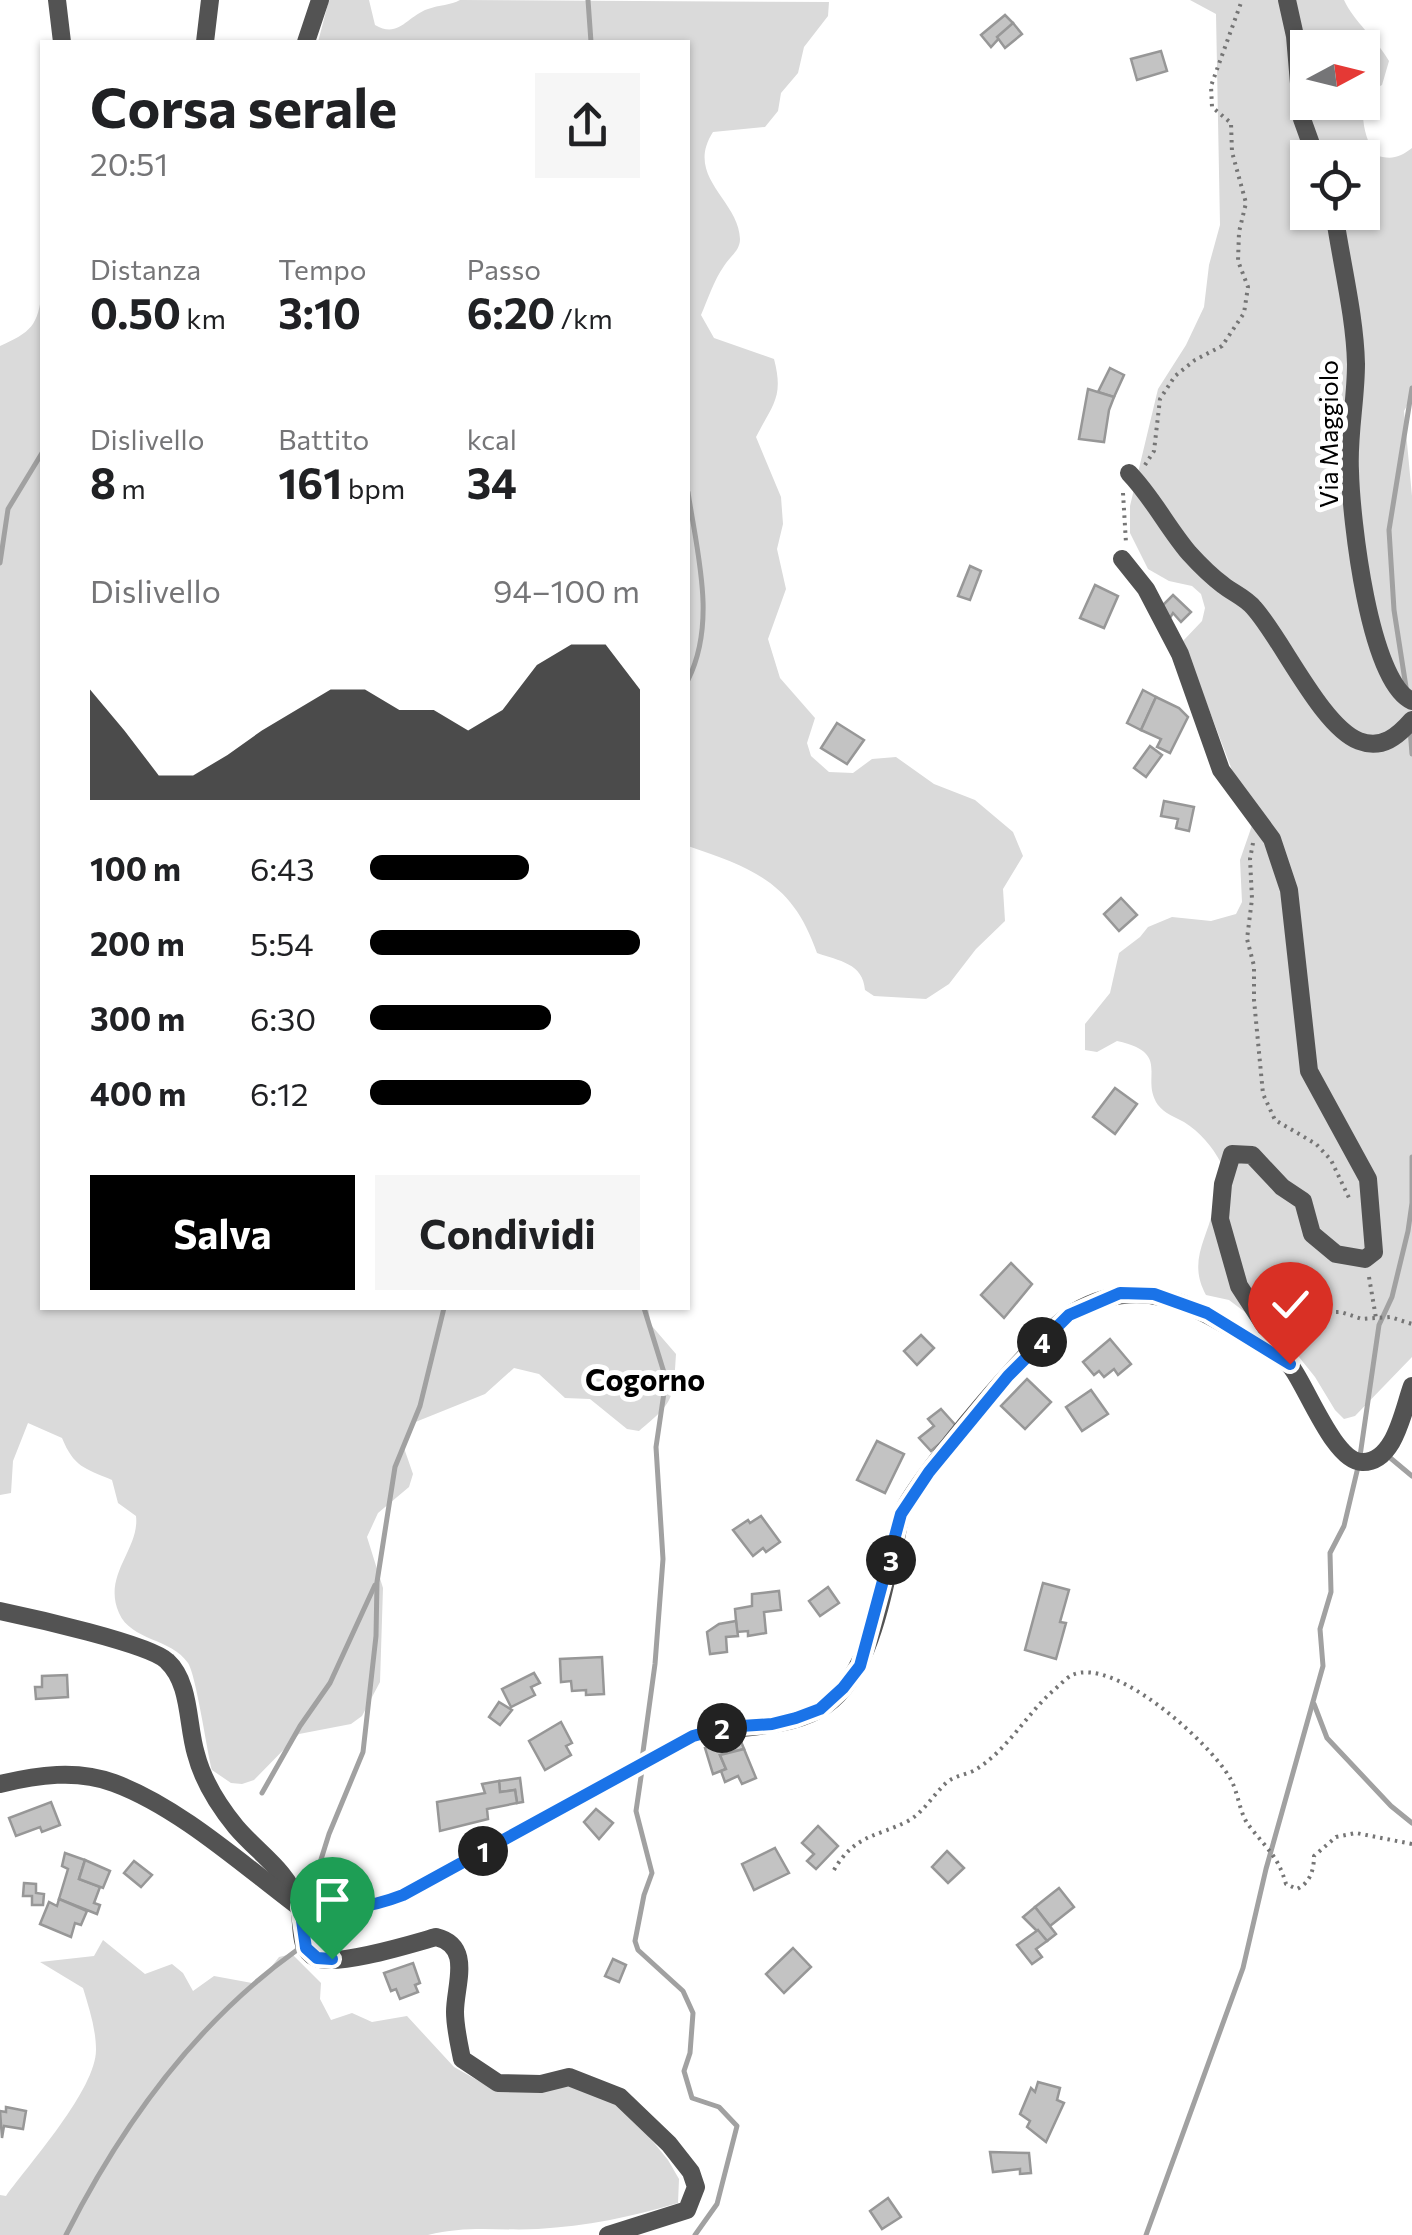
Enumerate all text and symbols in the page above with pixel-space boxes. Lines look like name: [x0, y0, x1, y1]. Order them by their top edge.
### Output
north arrow: [1290, 30, 1380, 120]
map controls: [1290, 30, 1380, 230]
text: Corsa serale: [90, 72, 397, 139]
button: share: [535, 73, 640, 178]
button: locate: [1290, 140, 1380, 230]
text: 20:51: [90, 143, 168, 183]
text: Distanza: [90, 252, 201, 286]
text: Tempo: [278, 252, 367, 286]
text: Passo: [467, 252, 541, 286]
text: 0.50: [90, 286, 181, 338]
text: 3:10: [278, 286, 361, 338]
text: 6:20: [467, 286, 555, 338]
text: km: [181, 301, 226, 335]
text: /km: [555, 301, 613, 335]
street label: Via Maggiolo: [1313, 360, 1343, 508]
text: Dislivello: [90, 422, 204, 456]
text: Battito: [278, 422, 369, 456]
text: kcal: [467, 422, 517, 456]
text: 8: [90, 456, 116, 508]
text: 161: [278, 456, 342, 508]
text: 34: [467, 456, 517, 508]
text: m: [116, 471, 146, 505]
text: bpm: [342, 471, 405, 505]
text: Dislivello: [90, 570, 221, 610]
text: 94–100 m: [493, 570, 640, 610]
text: 100 m: [90, 848, 181, 888]
text: 6:43: [250, 848, 314, 888]
text: 200 m: [90, 923, 185, 963]
text: 5:54: [250, 923, 314, 963]
text: 300 m: [90, 998, 185, 1038]
text: 6:30: [250, 998, 316, 1038]
text: 400 m: [90, 1073, 186, 1113]
text: 6:12: [250, 1073, 308, 1113]
button: Salva: [90, 1175, 355, 1290]
button: Condividi: [375, 1175, 640, 1290]
pin: [1248, 1262, 1333, 1365]
icon: check: [1263, 1277, 1318, 1332]
pin: 4: [1017, 1317, 1067, 1367]
text: 4: [1033, 1325, 1051, 1359]
district label: Cogorno: [585, 1360, 705, 1397]
pin: 3: [866, 1535, 916, 1585]
text: 3: [883, 1543, 899, 1577]
pin: 2: [697, 1703, 747, 1753]
text: 2: [714, 1711, 730, 1745]
pin: 1: [458, 1826, 508, 1876]
text: 1: [477, 1834, 489, 1868]
pin: [290, 1857, 375, 1960]
icon: arrive: [305, 1872, 360, 1927]

